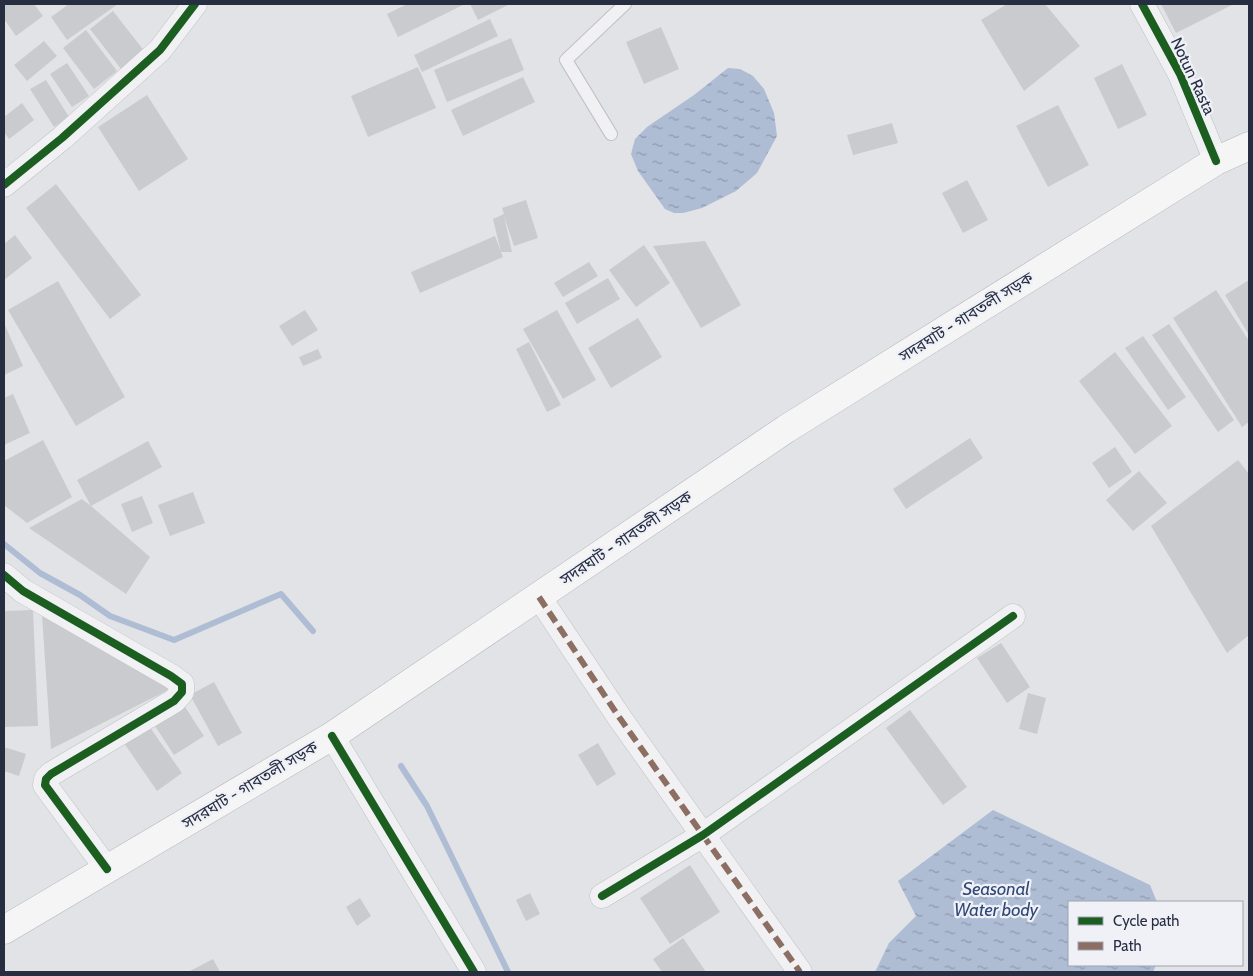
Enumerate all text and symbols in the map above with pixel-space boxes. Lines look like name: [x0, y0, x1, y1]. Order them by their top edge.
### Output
street label: Notun Rasta: [1167, 34, 1219, 118]
street label: সদরঘাট - গাবতলী সড়ক: [895, 267, 1037, 367]
street label: সদরঘাট - গাবতলী সড়ক: [556, 486, 696, 590]
street label: সদরঘাট - গাবতলী সড়ক: [178, 736, 322, 833]
water label: Seasonal Water body: [954, 878, 1039, 921]
legend: [1068, 901, 1243, 966]
text: Cycle path: [1113, 912, 1179, 930]
text: Path: [1113, 937, 1142, 955]

